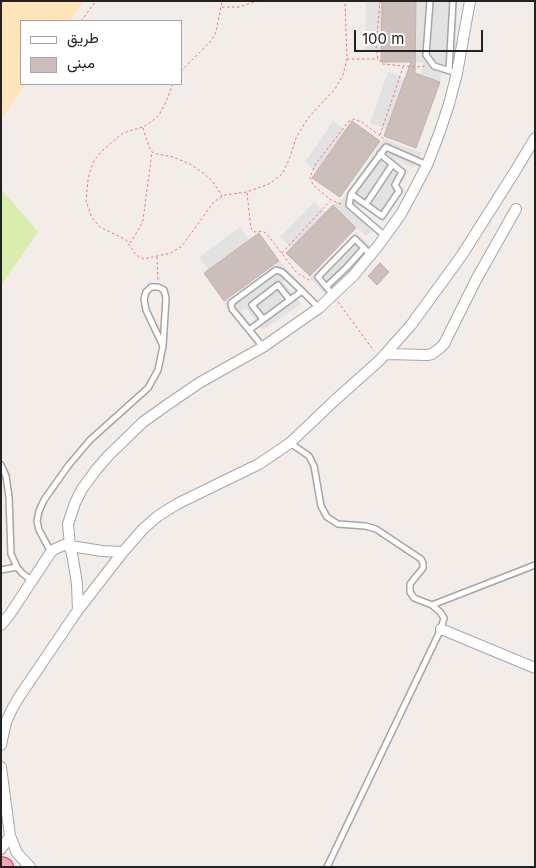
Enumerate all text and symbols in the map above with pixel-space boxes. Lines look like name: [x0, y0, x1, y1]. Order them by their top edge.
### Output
legend: [20, 20, 182, 85]
scale bar: [356, 20, 485, 52]
text: طريق: [67, 28, 99, 47]
text: 100 m: [362, 29, 404, 48]
text: مبنى: [67, 53, 95, 72]

